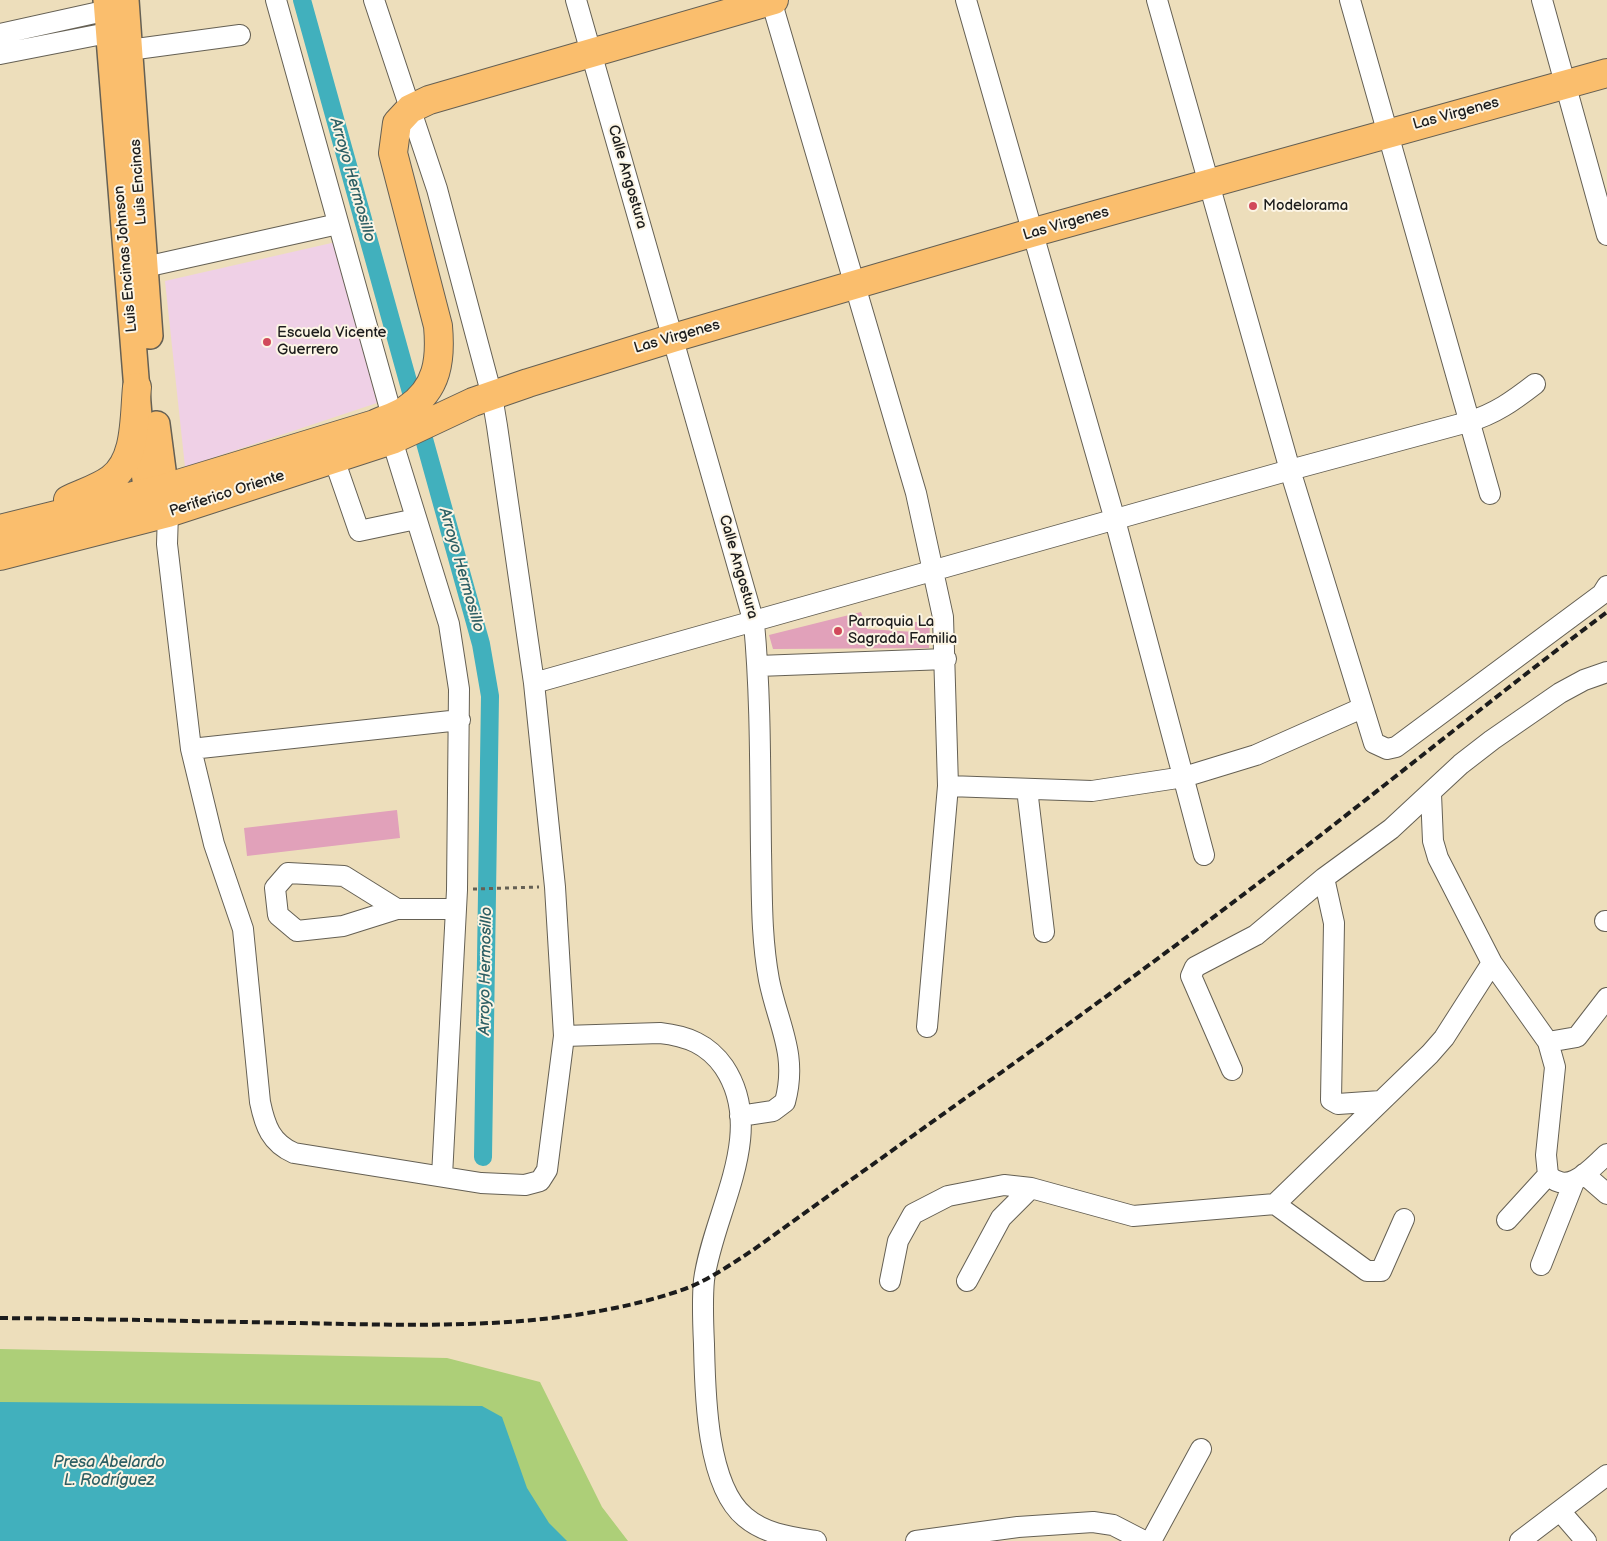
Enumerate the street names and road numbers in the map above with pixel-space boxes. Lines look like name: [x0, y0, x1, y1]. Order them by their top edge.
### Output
street label: Las Virgenes: [1411, 94, 1501, 134]
street label: Calle Angostura: [604, 123, 650, 231]
street label: Luis Encinas: [127, 138, 151, 226]
street label: Luis Encinas Johnson: [111, 185, 141, 333]
street label: Las Virgenes: [1021, 203, 1111, 245]
street label: Las Virgenes: [632, 316, 722, 358]
street label: Periferico Oriente: [167, 467, 287, 521]
street label: Calle Angostura: [715, 513, 761, 621]

